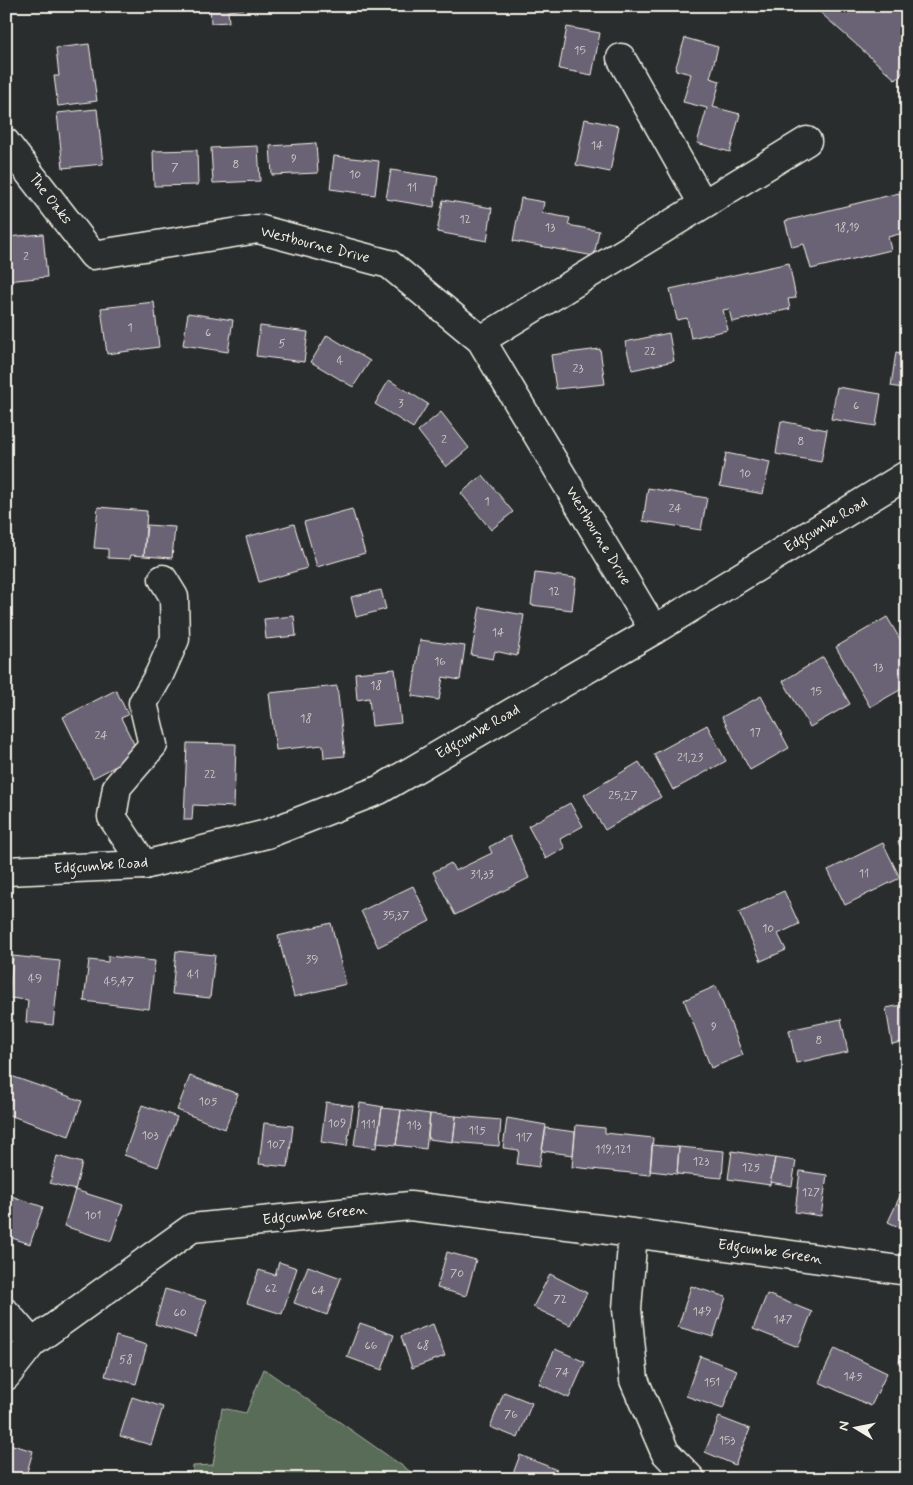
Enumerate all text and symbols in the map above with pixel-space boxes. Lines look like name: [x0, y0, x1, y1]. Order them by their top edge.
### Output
house number: 15: [574, 43, 586, 59]
house number: 14: [591, 138, 603, 154]
house number: 9: [291, 151, 297, 167]
house number: 8: [233, 157, 239, 173]
house number: 7: [171, 160, 179, 176]
house number: 10: [349, 167, 361, 183]
street label: The Oaks: [24, 169, 76, 229]
house number: 11: [407, 180, 417, 196]
house number: 12: [459, 212, 471, 228]
house number: 13: [545, 220, 555, 236]
house number: 18,19: [834, 220, 860, 236]
street label: Westbourne Drive: [258, 222, 372, 268]
house number: 2: [23, 249, 29, 265]
house number: 1: [127, 320, 133, 336]
house number: 6: [205, 325, 211, 341]
house number: 5: [278, 336, 286, 352]
house number: 22: [644, 344, 656, 360]
house number: 4: [337, 353, 344, 369]
house number: 23: [573, 361, 583, 377]
house number: 3: [398, 396, 404, 412]
house number: 6: [853, 398, 859, 414]
house number: 2: [441, 432, 447, 448]
house number: 8: [798, 434, 804, 450]
house number: 10: [739, 466, 751, 482]
street label: Westbourne Drive: [561, 483, 635, 589]
street label: Edgcumbe Road: [780, 492, 872, 559]
house number: 1: [484, 494, 490, 510]
house number: 24: [668, 501, 682, 517]
house number: 12: [548, 584, 560, 600]
house number: 14: [492, 625, 504, 641]
house number: 16: [434, 654, 446, 670]
house number: 13: [873, 660, 883, 676]
house number: 18: [370, 678, 382, 694]
house number: 15: [810, 684, 822, 700]
street label: Edgcumbe Road: [432, 700, 524, 765]
house number: 18: [300, 711, 312, 727]
house number: 17: [749, 725, 761, 741]
house number: 24: [94, 728, 108, 744]
house number: 21,23: [677, 750, 704, 766]
house number: 22: [204, 767, 216, 783]
house number: 25,27: [608, 788, 638, 804]
street label: Edgcumbe Road: [53, 853, 149, 880]
house number: 11: [859, 866, 869, 882]
house number: 31,33: [470, 867, 494, 883]
house number: 35,37: [383, 908, 409, 924]
house number: 10: [762, 921, 774, 937]
house number: 39: [306, 952, 318, 968]
house number: 41: [187, 967, 199, 983]
house number: 49: [28, 971, 42, 987]
house number: 45,47: [104, 974, 134, 990]
house number: 9: [711, 1019, 717, 1035]
house number: 8: [816, 1033, 822, 1049]
house number: 105: [199, 1094, 218, 1110]
house number: 109: [328, 1116, 346, 1132]
house number: 111: [360, 1117, 376, 1133]
house number: 113: [406, 1118, 422, 1134]
house number: 115: [468, 1123, 486, 1139]
house number: 103: [141, 1128, 159, 1144]
house number: 117: [515, 1130, 533, 1146]
house number: 107: [267, 1137, 286, 1153]
house number: 119,121: [595, 1142, 631, 1158]
house number: 123: [693, 1154, 709, 1170]
house number: 125: [742, 1160, 761, 1176]
house number: 127: [802, 1185, 820, 1201]
street label: Edgcumbe Green: [262, 1200, 369, 1231]
house number: 101: [85, 1208, 101, 1224]
street label: Edgcumbe Green: [716, 1235, 824, 1270]
house number: 70: [450, 1266, 464, 1282]
house number: 62: [265, 1281, 277, 1297]
house number: 64: [311, 1283, 325, 1299]
house number: 72: [553, 1292, 567, 1308]
house number: 149: [693, 1304, 711, 1320]
house number: 60: [173, 1305, 187, 1321]
house number: 147: [773, 1312, 793, 1328]
house number: 66: [365, 1338, 378, 1354]
house number: 68: [417, 1338, 429, 1354]
house number: 58: [119, 1352, 133, 1368]
house number: 74: [555, 1365, 569, 1381]
house number: 145: [843, 1369, 863, 1385]
house number: 151: [704, 1375, 720, 1391]
north arrow: [830, 1402, 880, 1452]
house number: 76: [504, 1407, 518, 1423]
text: N: [835, 1420, 854, 1432]
house number: 153: [719, 1433, 735, 1449]

